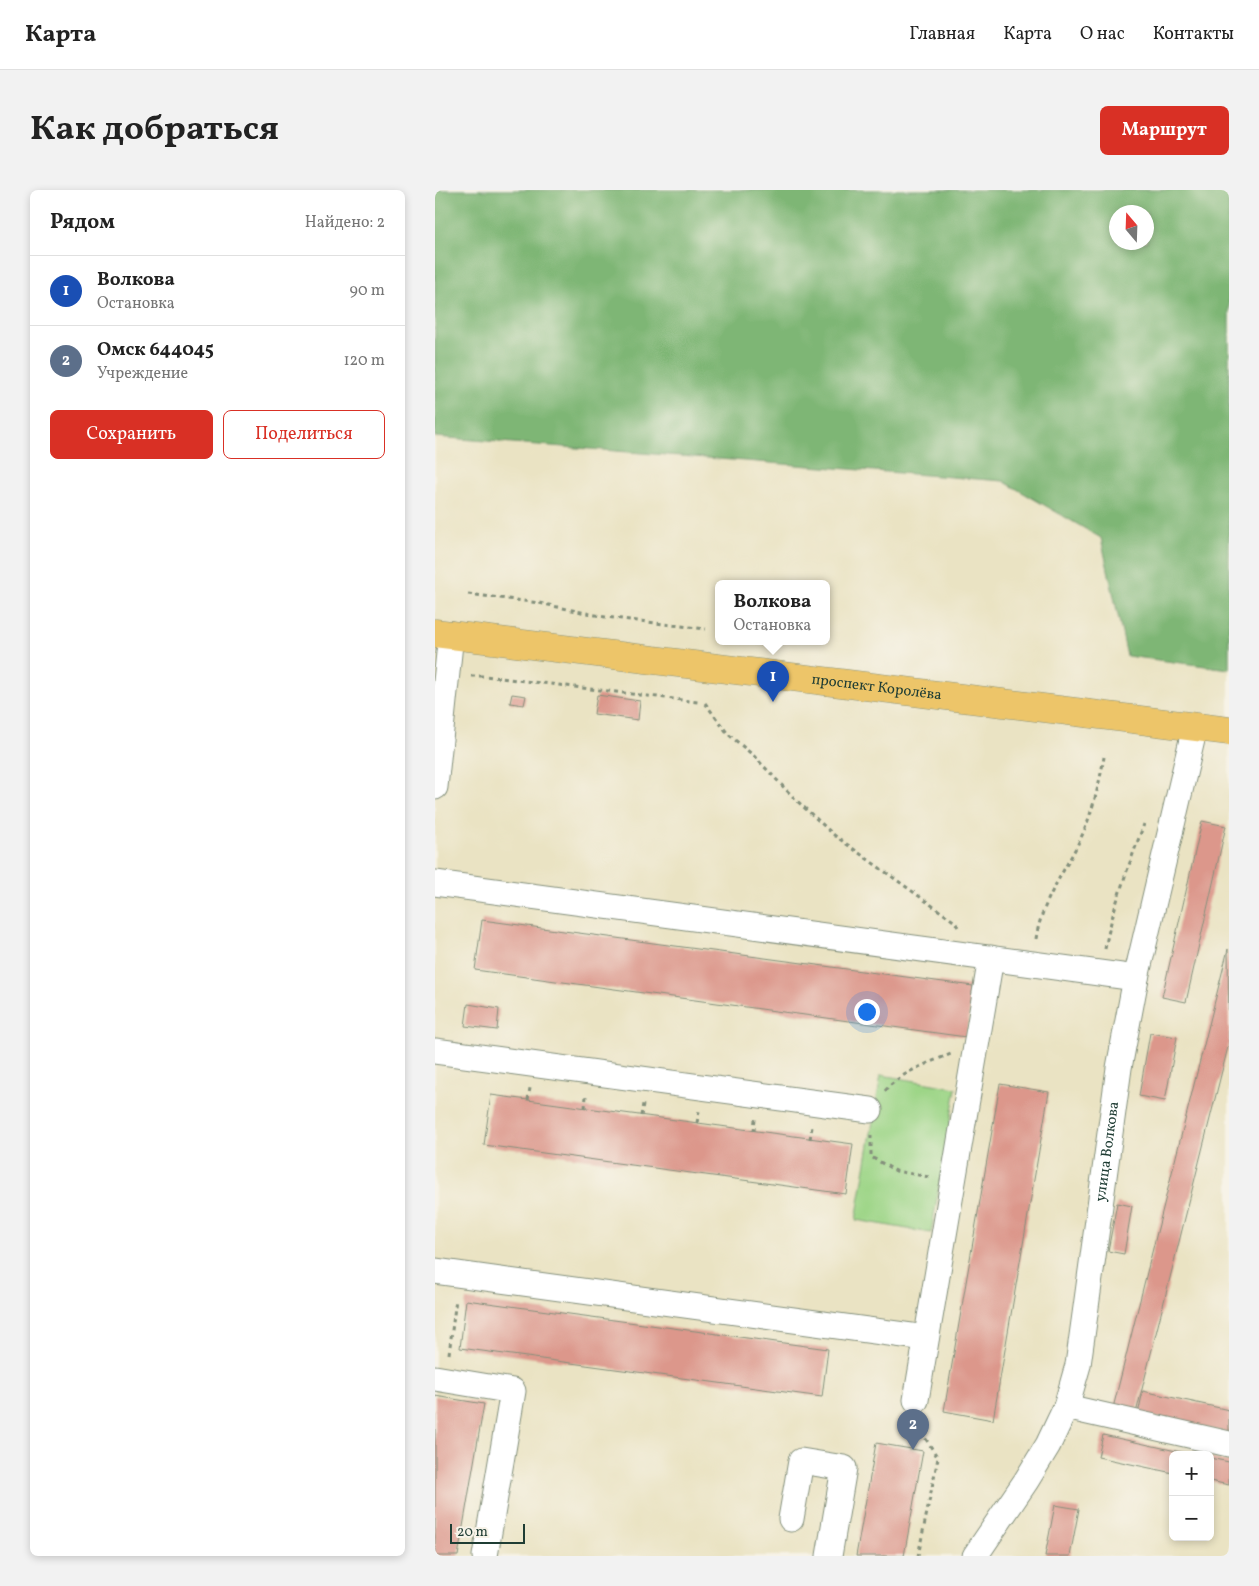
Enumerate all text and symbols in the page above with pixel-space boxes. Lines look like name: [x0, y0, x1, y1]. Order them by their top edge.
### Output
text: Карта: [25, 18, 96, 52]
text: Главная: [909, 22, 975, 47]
text: Карта: [1003, 22, 1052, 47]
text: О нас: [1080, 22, 1125, 47]
text: Контакты: [1153, 22, 1234, 47]
text: Как добраться: [30, 106, 279, 154]
button: Маршрут: [1100, 106, 1229, 155]
north arrow: [1109, 205, 1154, 250]
text: Рядом: [50, 208, 115, 237]
text: Найдено: 2: [305, 212, 385, 234]
text: Волкова: [97, 267, 175, 293]
text: 1: [63, 280, 69, 302]
text: 90 m: [349, 280, 385, 302]
text: Остановка: [97, 293, 175, 315]
text: Омск 644045: [97, 337, 214, 363]
text: 2: [62, 350, 70, 372]
text: 120 m: [343, 350, 385, 372]
text: Учреждение: [97, 363, 188, 385]
button: Сохранить: [50, 410, 213, 459]
button: Поделиться: [223, 410, 385, 459]
popup: [715, 580, 830, 645]
text: Волкова: [734, 589, 811, 615]
text: Остановка: [734, 615, 811, 637]
pin: 1: [757, 661, 789, 702]
street label: проспект Королёва: [810, 669, 943, 706]
your location: [854, 999, 880, 1025]
street label: улица Волкова: [1090, 1100, 1125, 1203]
pin: 2: [897, 1409, 929, 1450]
map controls: [1169, 1451, 1214, 1541]
button: +: [1169, 1451, 1214, 1496]
button: −: [1169, 1496, 1214, 1541]
scale bar: [450, 1521, 525, 1544]
text: 20 m: [457, 1523, 488, 1542]

